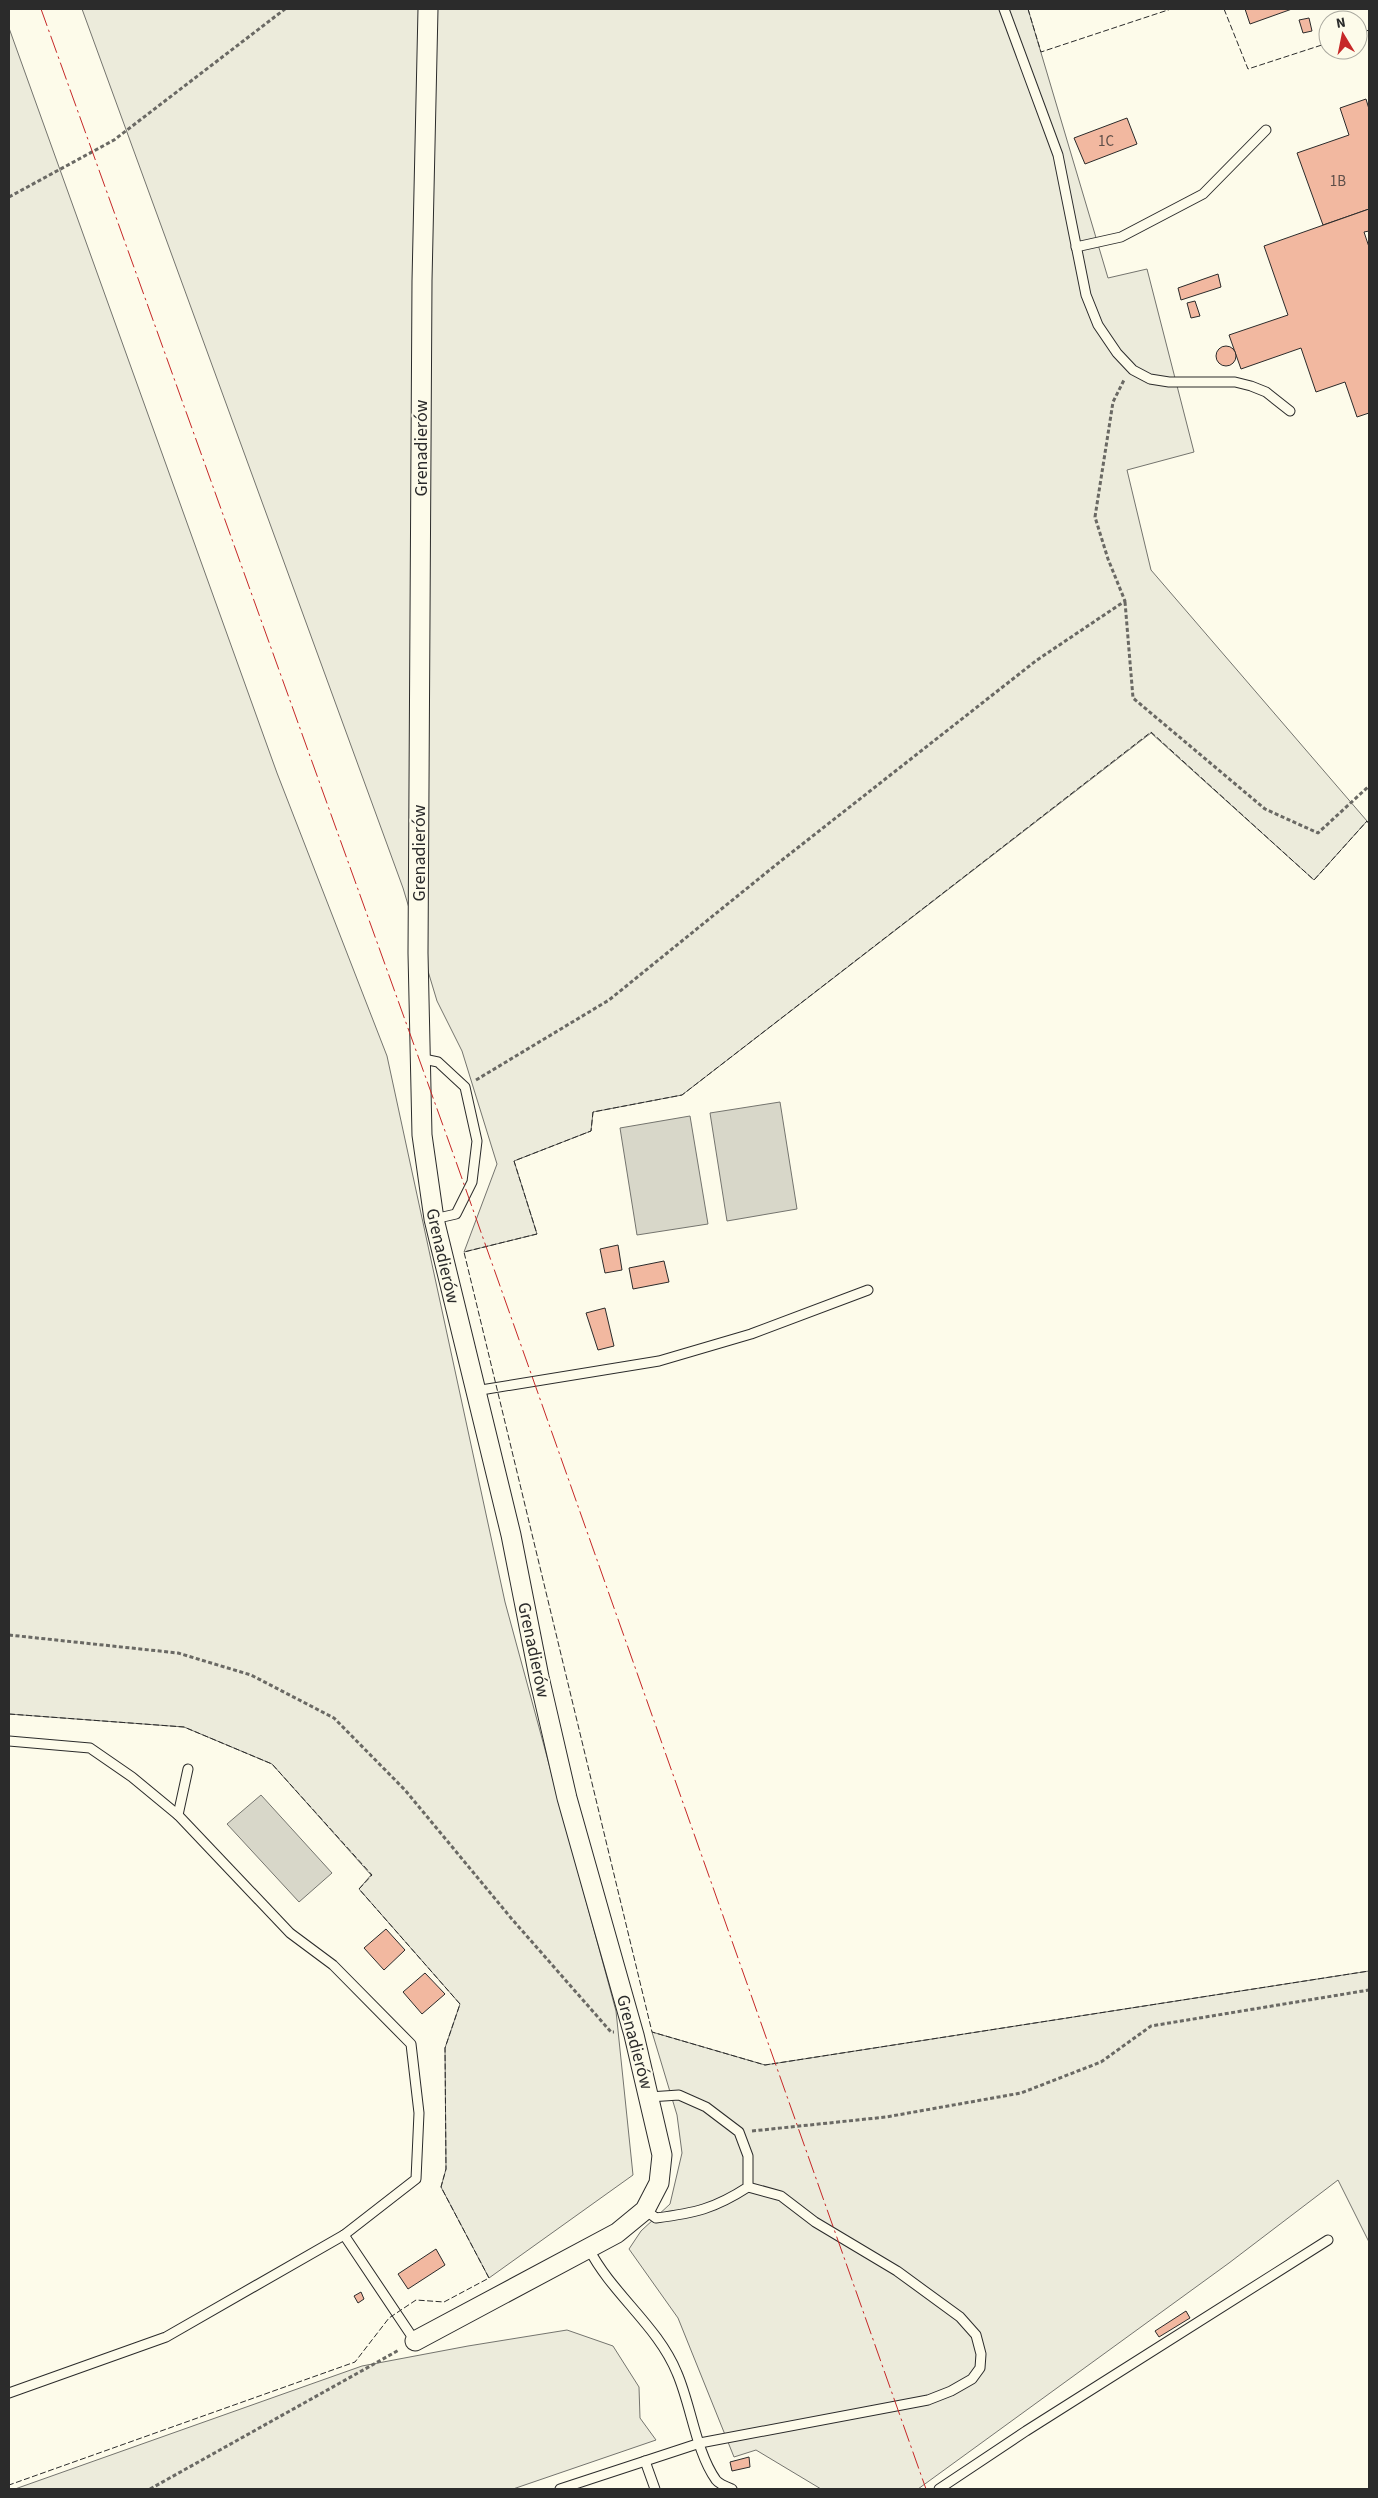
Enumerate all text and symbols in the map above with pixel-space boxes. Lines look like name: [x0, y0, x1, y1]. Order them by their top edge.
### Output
north arrow: [1318, 10, 1368, 60]
text: N: [1335, 13, 1347, 34]
house number: 1C: [1098, 131, 1114, 152]
house number: 1B: [1330, 171, 1346, 192]
street label: Grenadierów: [409, 399, 434, 497]
street label: Grenadierów: [407, 804, 432, 902]
street label: Grenadierów: [419, 1206, 466, 1306]
street label: Grenadierów: [511, 1600, 556, 1700]
street label: Grenadierów: [610, 1992, 659, 2092]

